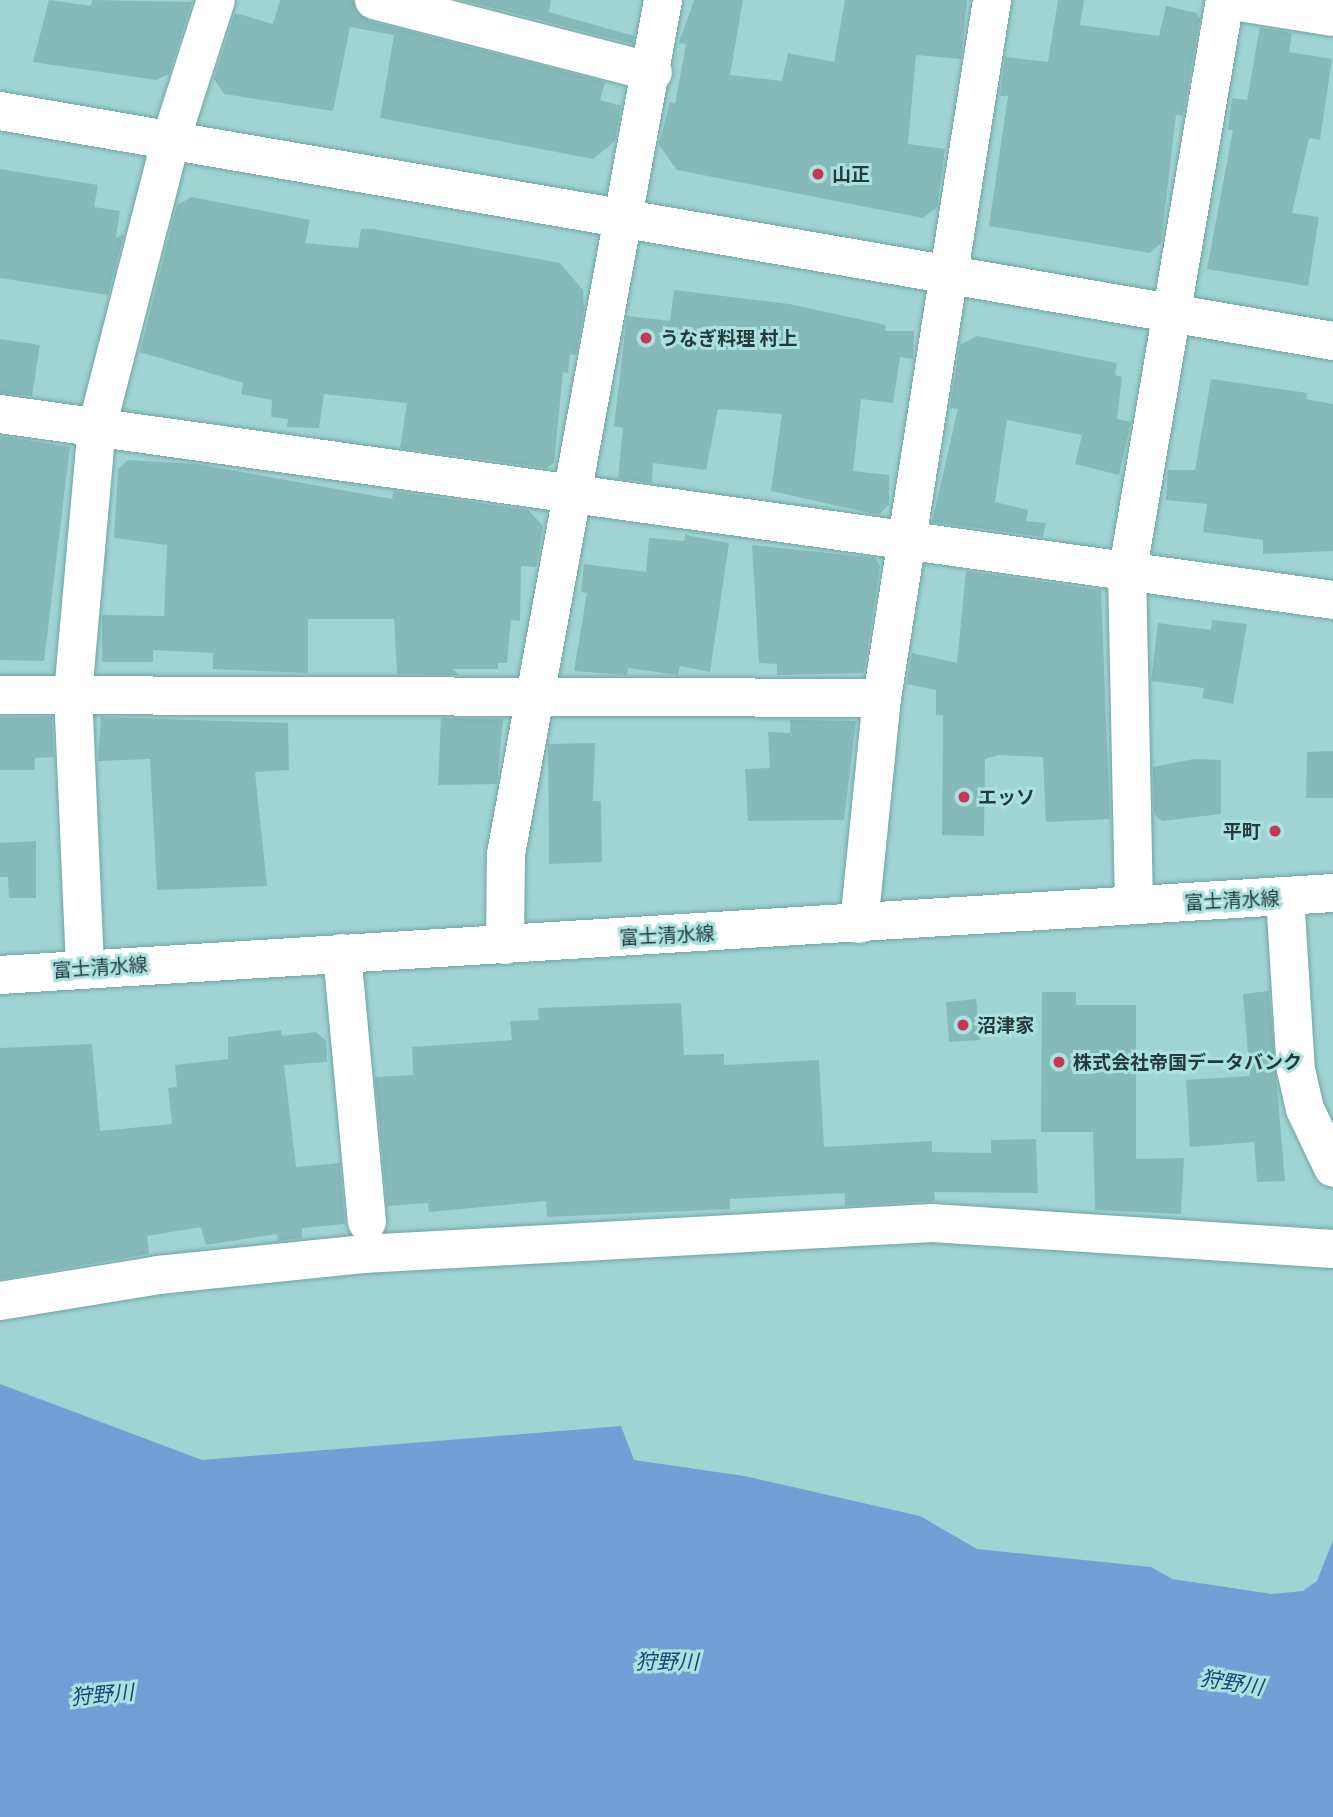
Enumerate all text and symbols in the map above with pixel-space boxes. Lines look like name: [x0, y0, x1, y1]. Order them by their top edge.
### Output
place label: 山正: [832, 163, 870, 185]
marker: 山正: [810, 166, 826, 182]
place label: うなぎ料理 村上: [660, 327, 797, 349]
marker: うなぎ料理 村上: [638, 330, 654, 346]
place label: エッソ: [978, 786, 1035, 808]
marker: エッソ: [956, 789, 972, 805]
place label: 平町: [1223, 820, 1261, 842]
marker: 平町: [1267, 823, 1283, 839]
street label: 富士清水線: [1184, 886, 1280, 914]
street label: 富士清水線: [619, 921, 715, 949]
street label: 富士清水線: [52, 952, 148, 982]
place label: 沼津家: [977, 1014, 1034, 1036]
marker: 沼津家: [955, 1017, 971, 1033]
place label: 株式会社帝国データバンク: [1073, 1051, 1301, 1073]
marker: 株式会社帝国データバンク: [1051, 1054, 1067, 1070]
water label: 狩野川: [636, 1647, 698, 1673]
water label: 狩野川: [1199, 1664, 1265, 1698]
water label: 狩野川: [70, 1678, 134, 1708]

